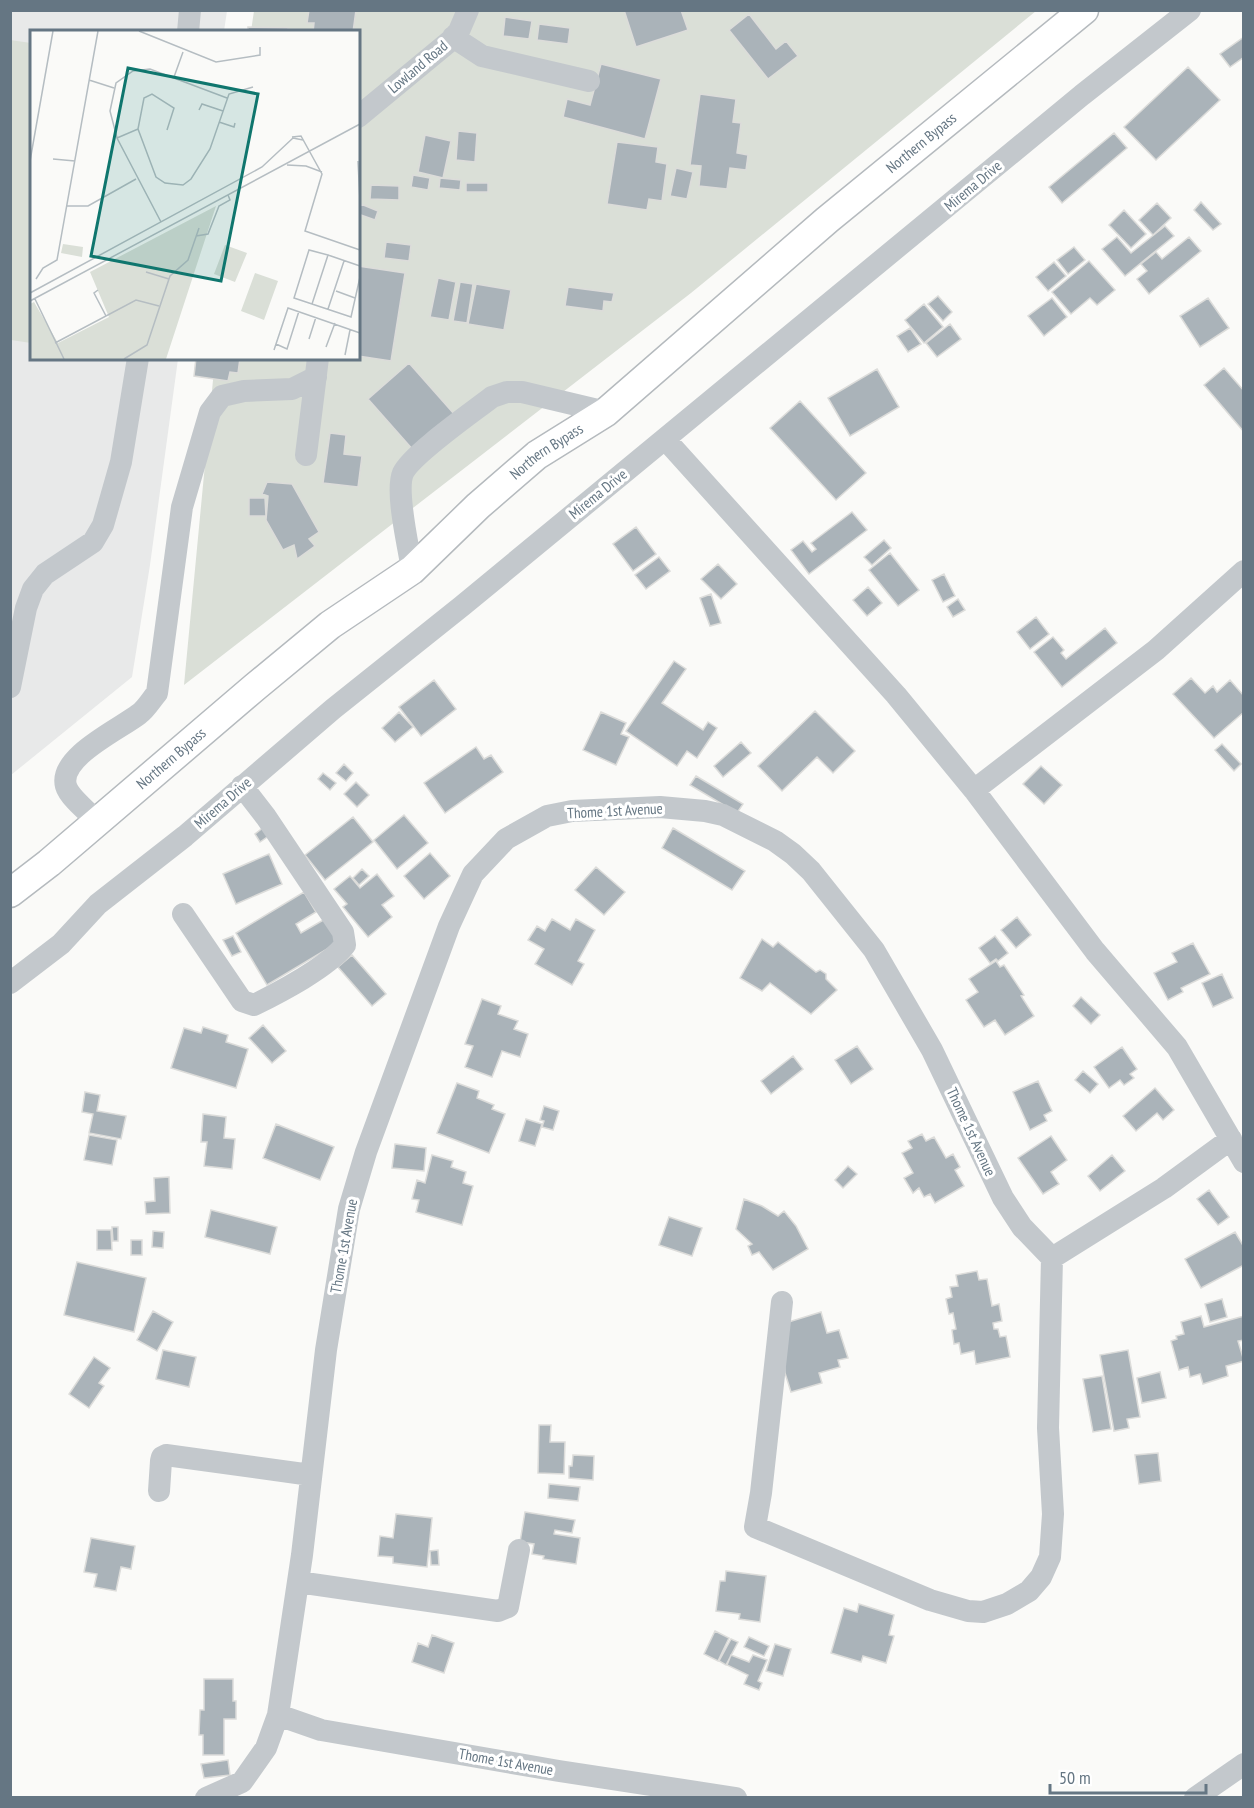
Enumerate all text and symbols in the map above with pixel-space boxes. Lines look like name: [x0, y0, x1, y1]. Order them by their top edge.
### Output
inset map: [30, 30, 360, 360]
street label: Lowland Road: [384, 36, 451, 97]
street label: Northern Bypass: [882, 108, 960, 177]
street label: Mirema Drive: [940, 156, 1005, 215]
street label: Northern Bypass: [506, 419, 586, 483]
street label: Mirema Drive: [565, 464, 631, 523]
street label: Northern Bypass: [132, 723, 210, 793]
street label: Mirema Drive: [190, 773, 255, 833]
street label: Thome 1st Avenue: [567, 799, 663, 822]
street label: Thome 1st Avenue: [943, 1084, 1000, 1179]
street label: Thome 1st Avenue: [326, 1197, 361, 1295]
street label: Thome 1st Avenue: [457, 1744, 555, 1779]
scale bar: [1050, 1757, 1206, 1795]
text: 50 m: [1059, 1766, 1091, 1789]

